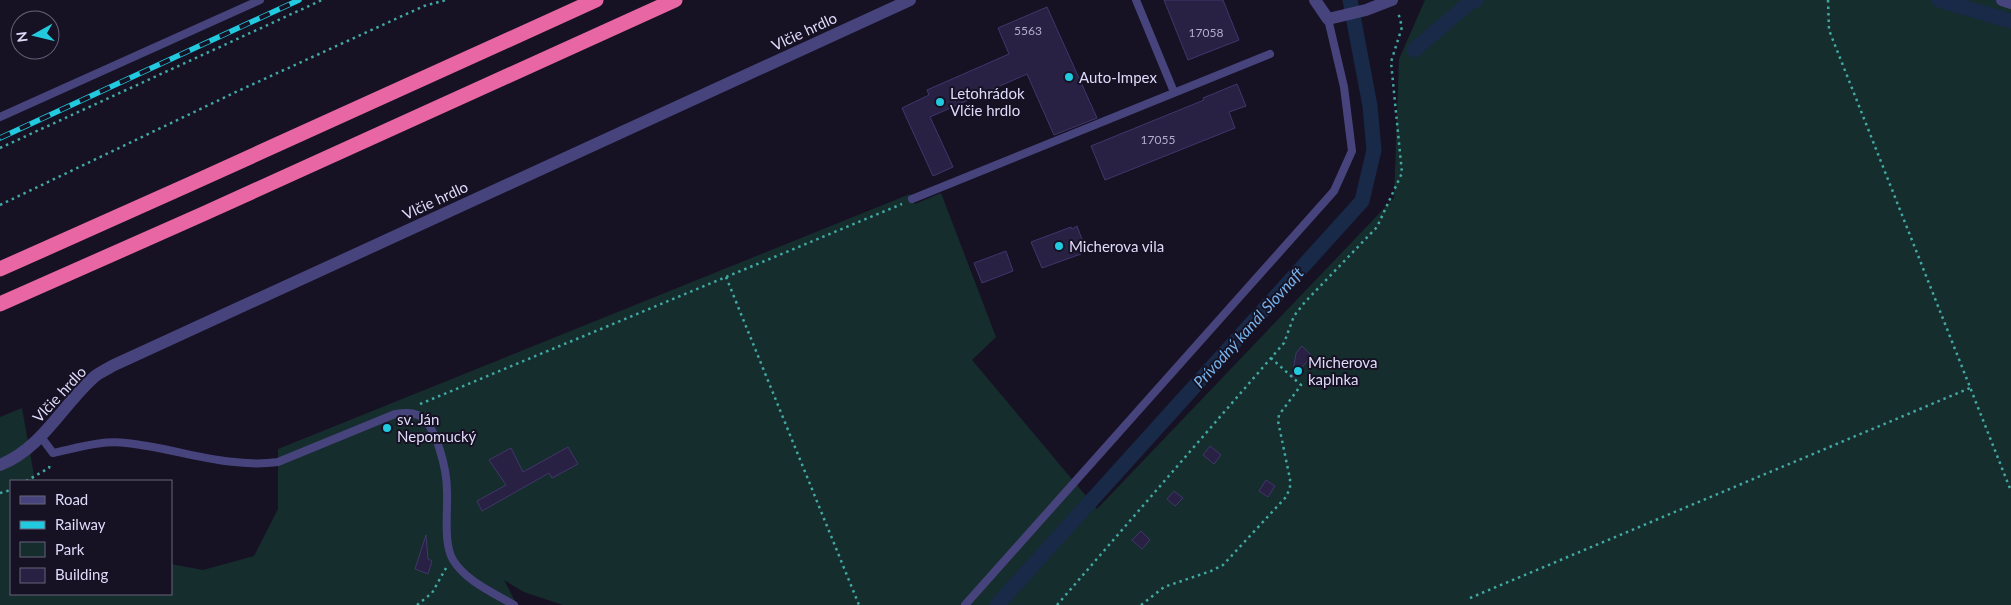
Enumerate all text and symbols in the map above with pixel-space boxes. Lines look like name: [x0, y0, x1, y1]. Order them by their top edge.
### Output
street label: Vlčie hrdlo: [768, 8, 840, 54]
north arrow: [10, 10, 60, 60]
house number: 5563: [1014, 23, 1042, 38]
house number: 17058: [1189, 25, 1223, 40]
text: N: [12, 30, 31, 43]
place label: Auto-Impex: [1079, 68, 1157, 86]
marker: Auto-Impex: [1063, 71, 1075, 83]
place label: Letohrádok Vlčie hrdlo: [950, 84, 1025, 119]
marker: Letohrádok Vlčie hrdlo: [934, 96, 946, 108]
house number: 17055: [1141, 132, 1175, 147]
street label: Vlčie hrdlo: [399, 177, 471, 223]
place label: Micherova vila: [1069, 237, 1164, 255]
marker: Micherova vila: [1053, 240, 1065, 252]
water label: Prívodný kanál Slovnaft: [1189, 262, 1307, 391]
place label: Micherova kaplnka: [1308, 353, 1377, 388]
street label: Vlčie hrdlo: [28, 362, 90, 426]
marker: Micherova kaplnka: [1292, 365, 1304, 377]
place label: sv. Ján Nepomucký: [397, 410, 477, 445]
marker: sv. Ján Nepomucký: [381, 422, 393, 434]
legend: [10, 480, 172, 595]
text: Road: [55, 490, 88, 508]
text: Railway: [55, 515, 106, 533]
text: Park: [55, 540, 85, 558]
text: Building: [55, 565, 108, 583]

